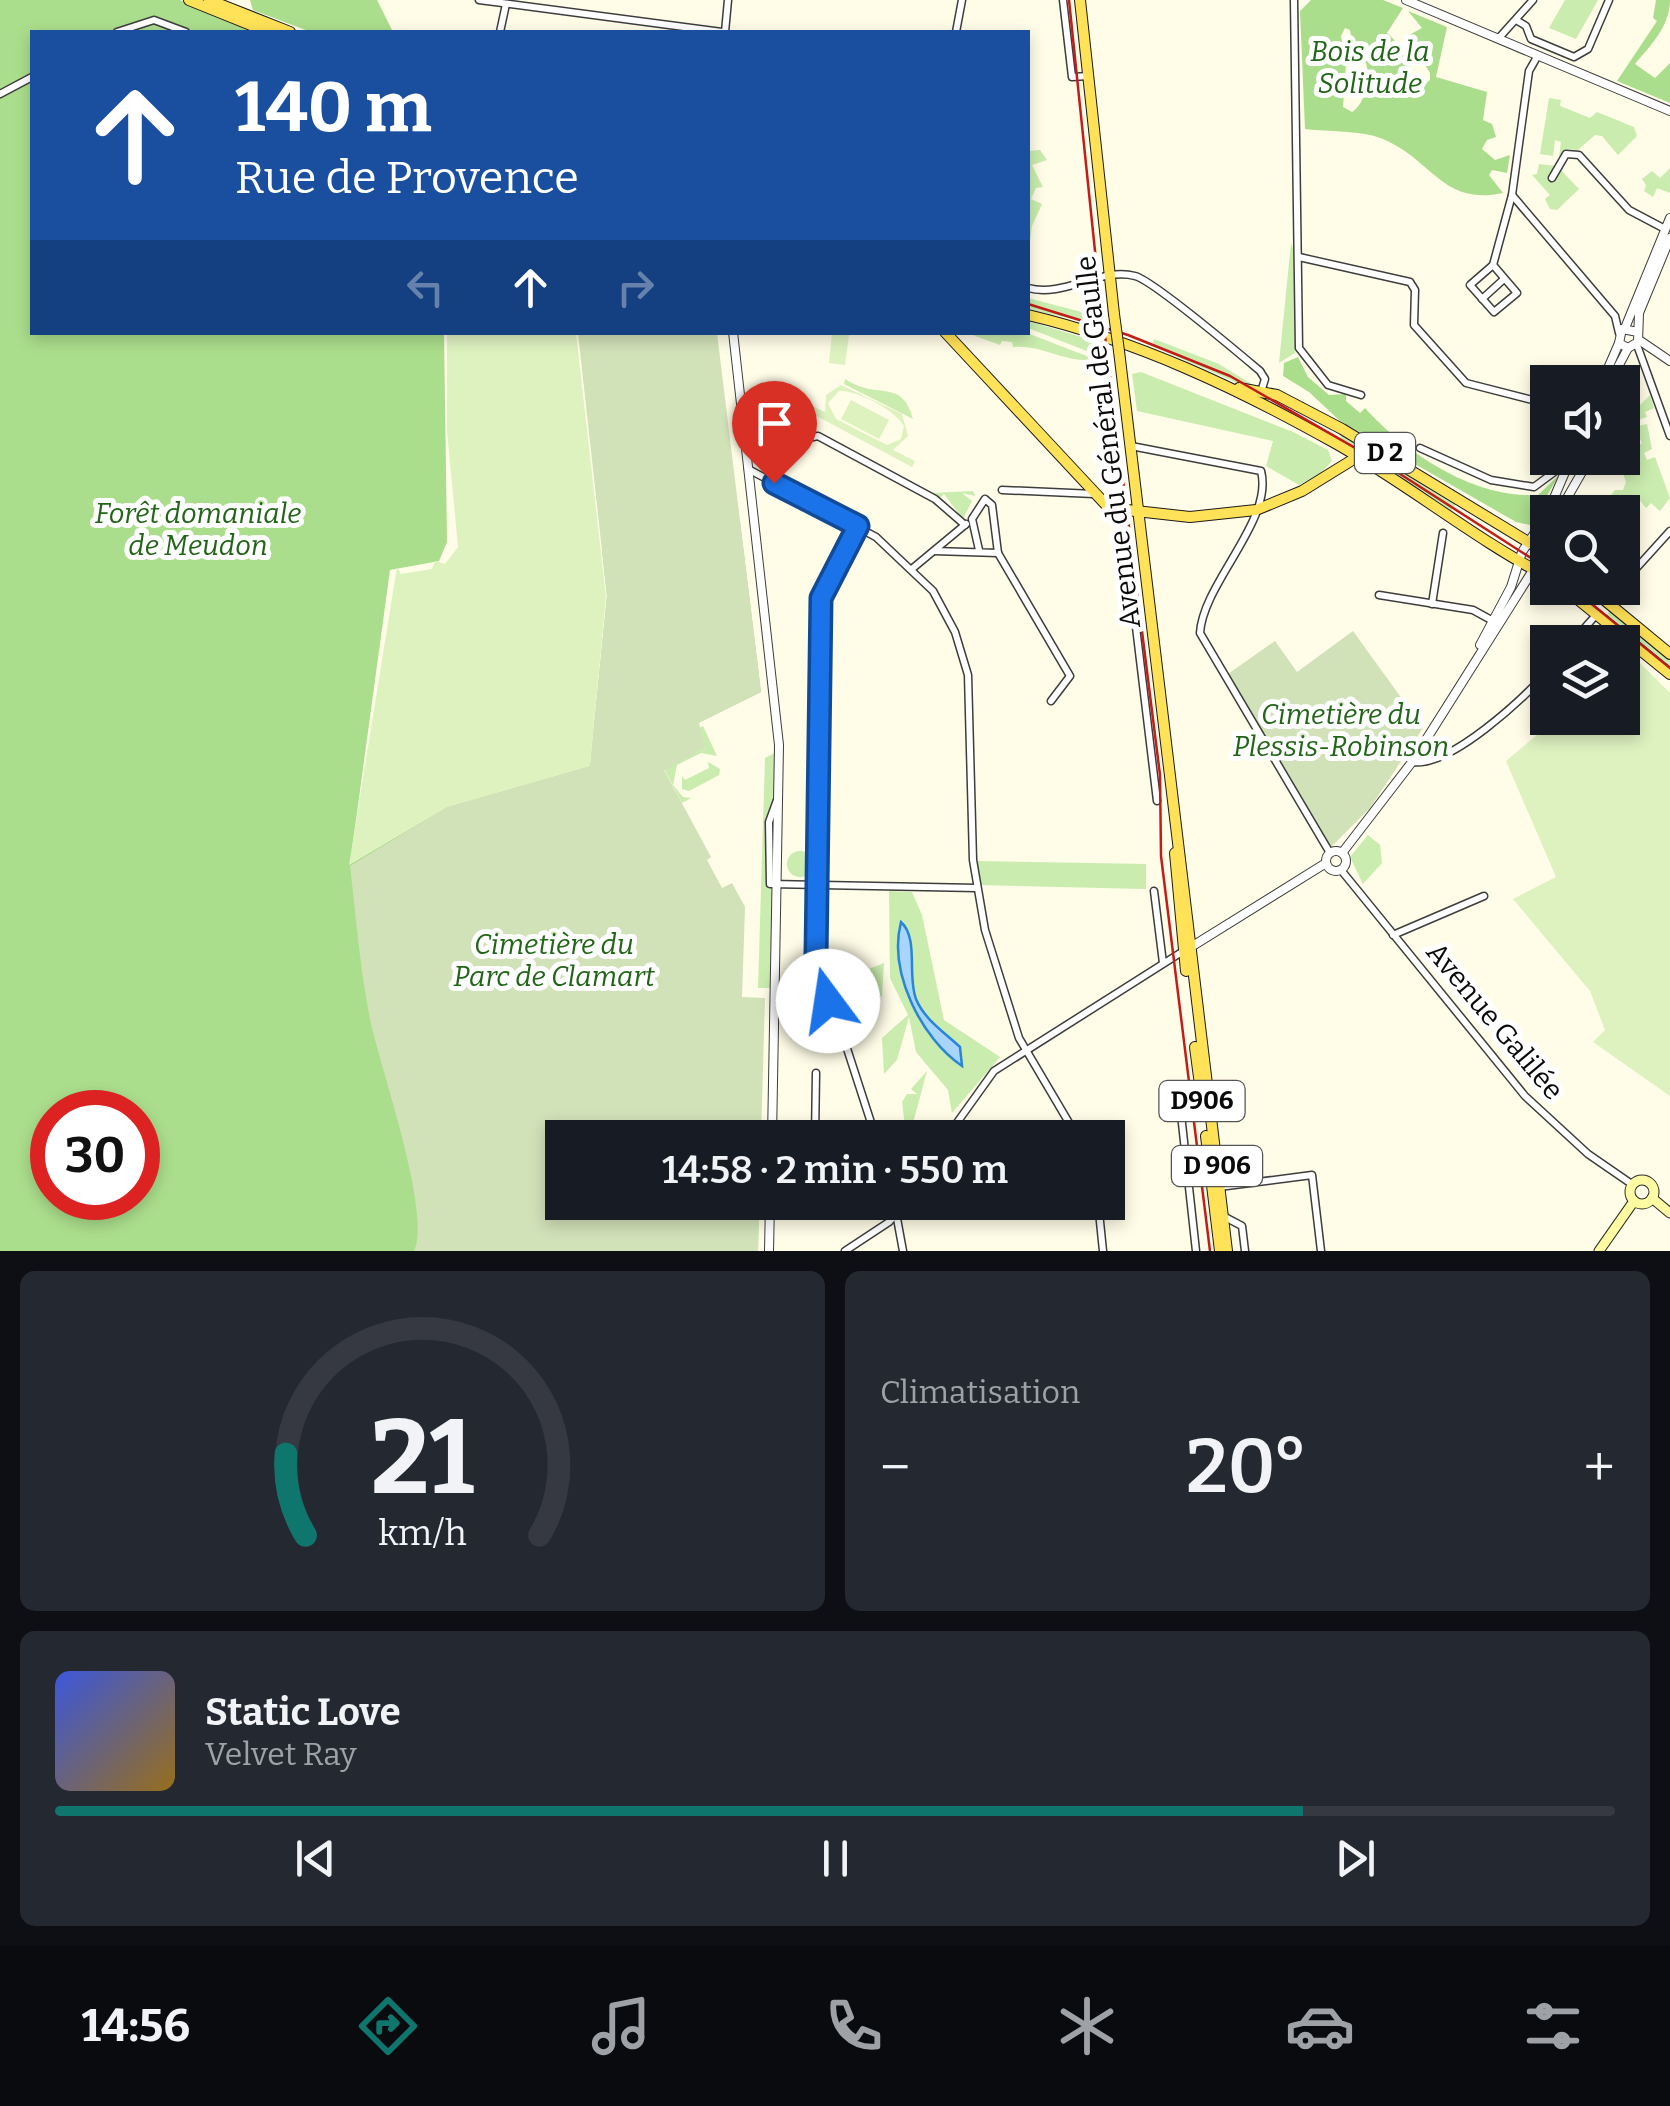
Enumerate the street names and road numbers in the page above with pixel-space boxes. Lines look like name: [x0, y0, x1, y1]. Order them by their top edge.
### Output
street label: Avenue du Général de Gaulle: [1069, 254, 1147, 630]
road number: D 2: [1355, 433, 1415, 473]
street label: Avenue Galilée: [1420, 936, 1570, 1106]
road number: D906: [1160, 1081, 1244, 1121]
road number: D 906: [1172, 1146, 1262, 1186]

